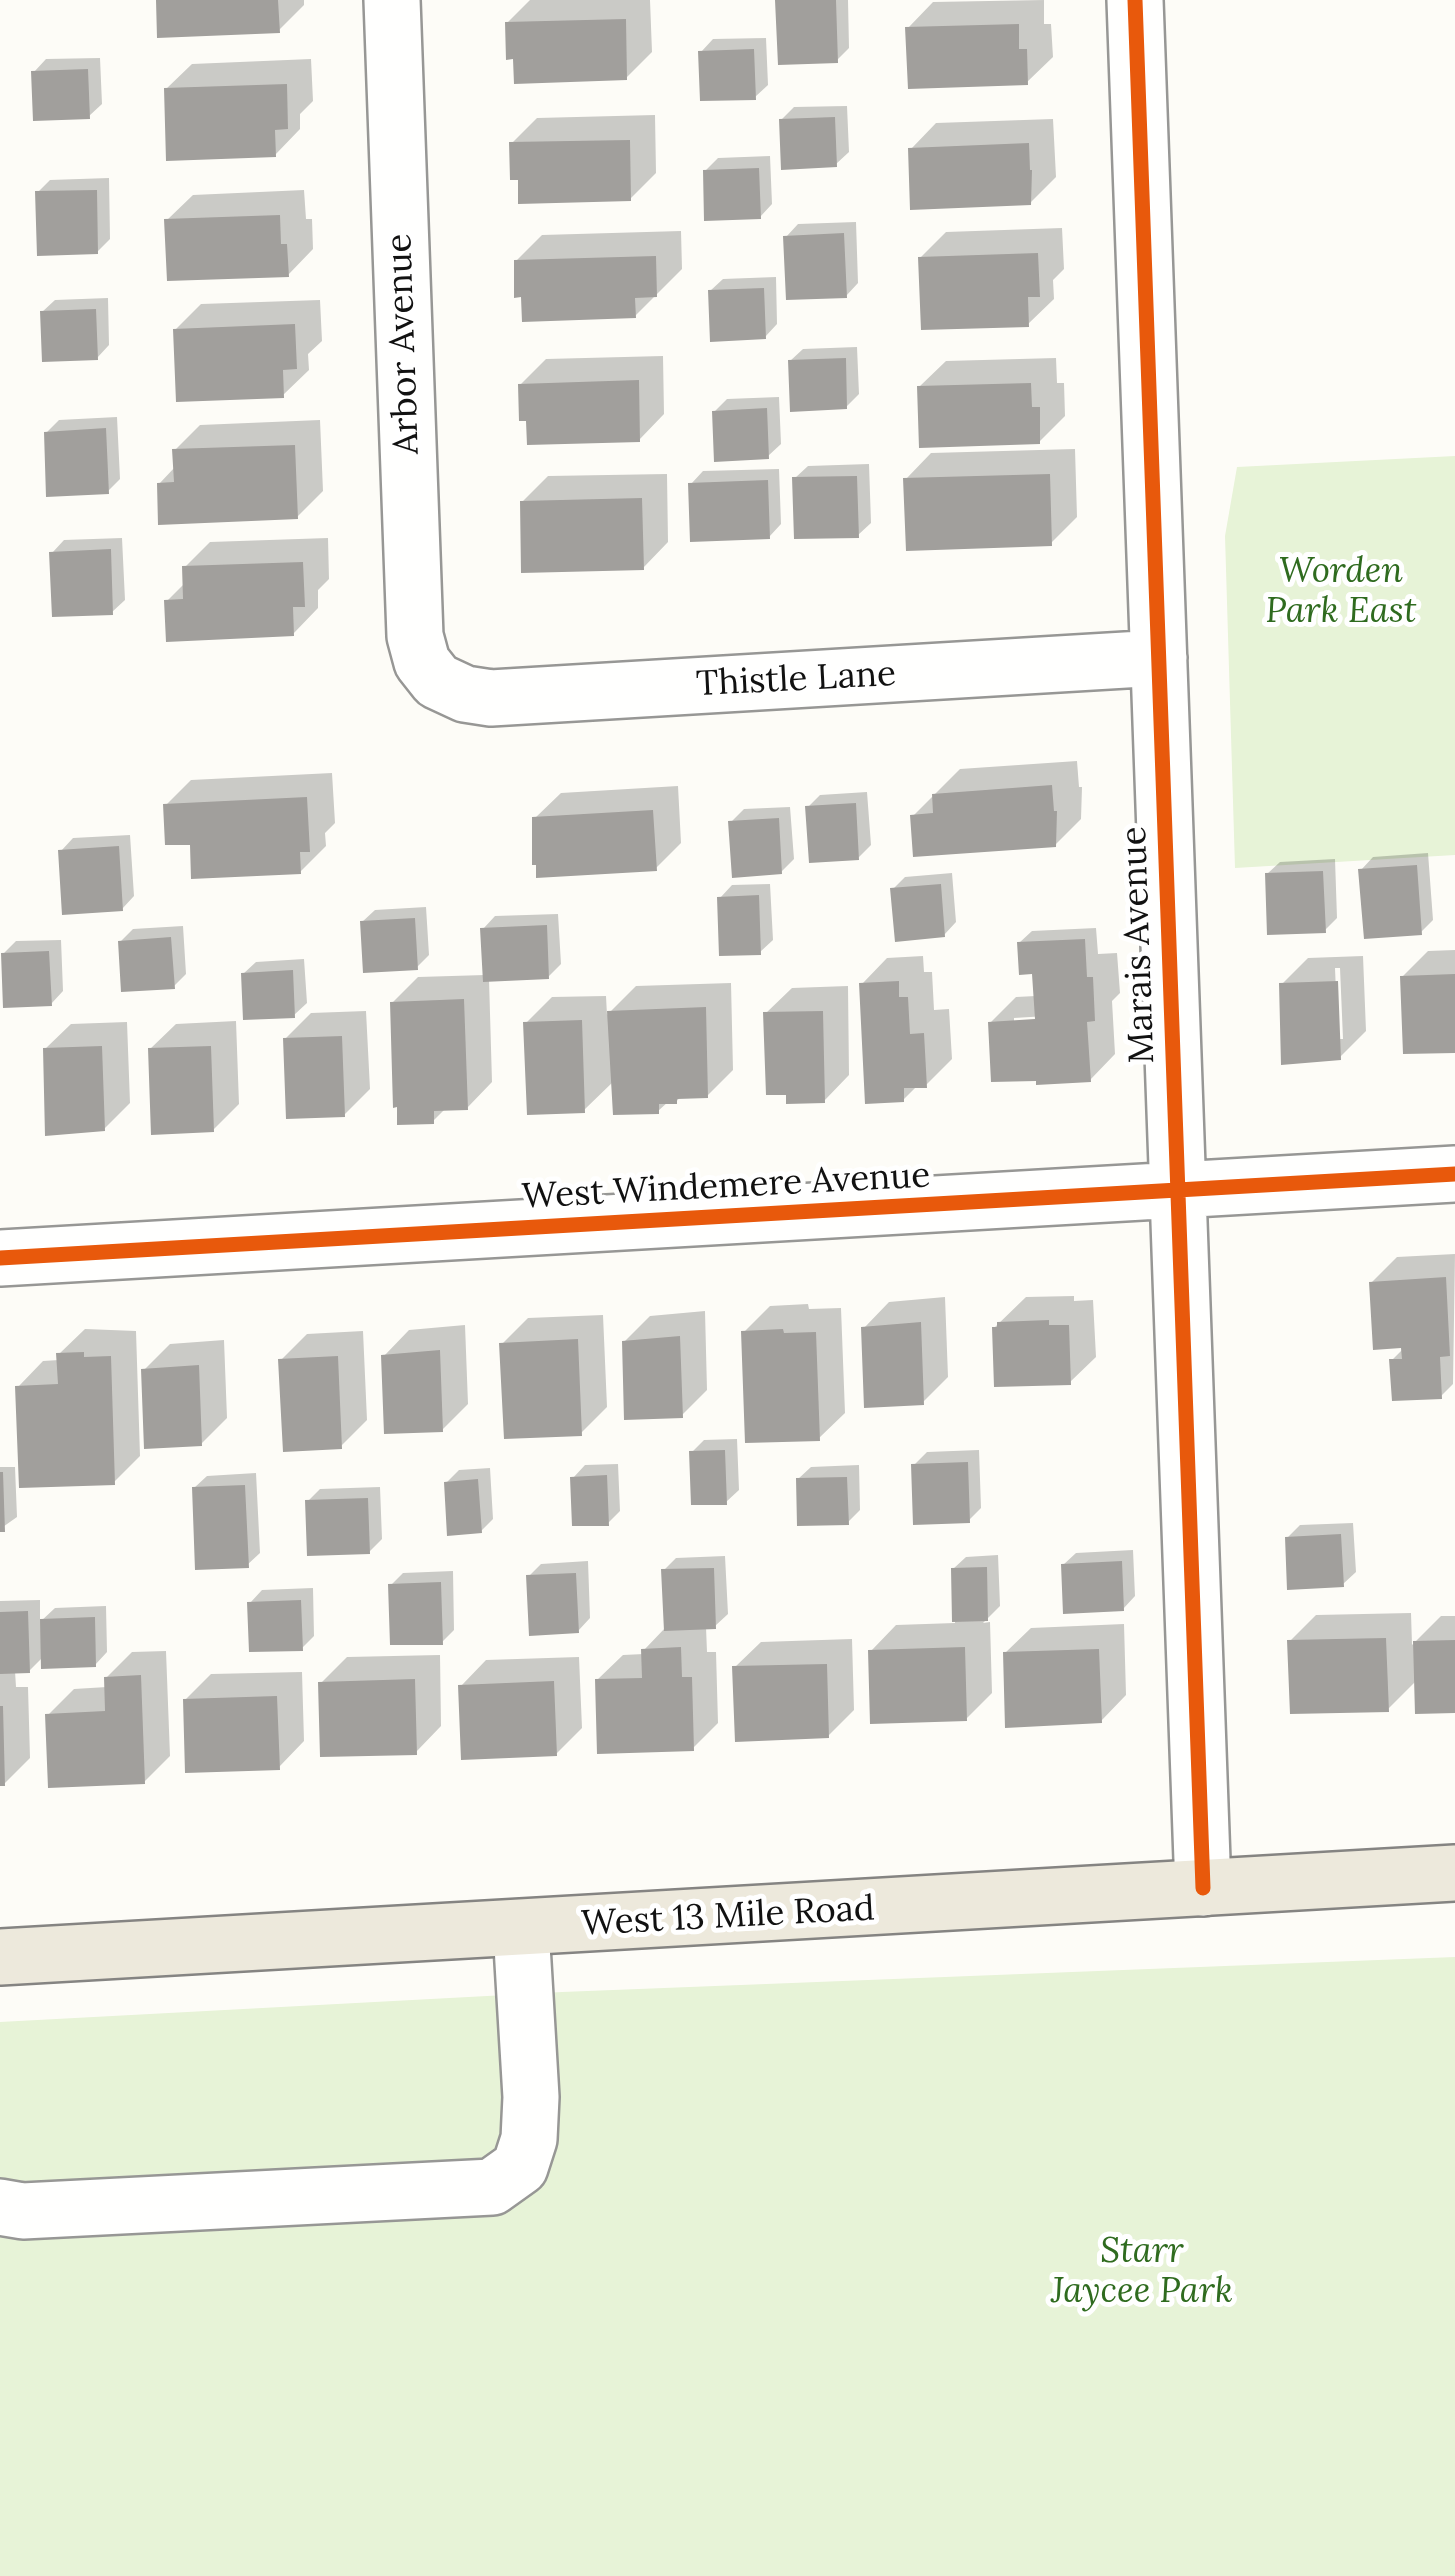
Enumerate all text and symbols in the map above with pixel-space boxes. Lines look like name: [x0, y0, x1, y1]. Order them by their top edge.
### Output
street label: Arbor Avenue: [379, 233, 429, 455]
park label: Worden Park East: [1265, 551, 1417, 633]
street label: Thistle Lane: [695, 654, 897, 706]
street label: Marais Avenue: [1114, 826, 1164, 1064]
street label: West Windemere Avenue: [521, 1155, 931, 1219]
street label: West 13 Mile Road: [580, 1888, 876, 1946]
park label: Starr Jaycee Park: [1051, 2231, 1233, 2313]

